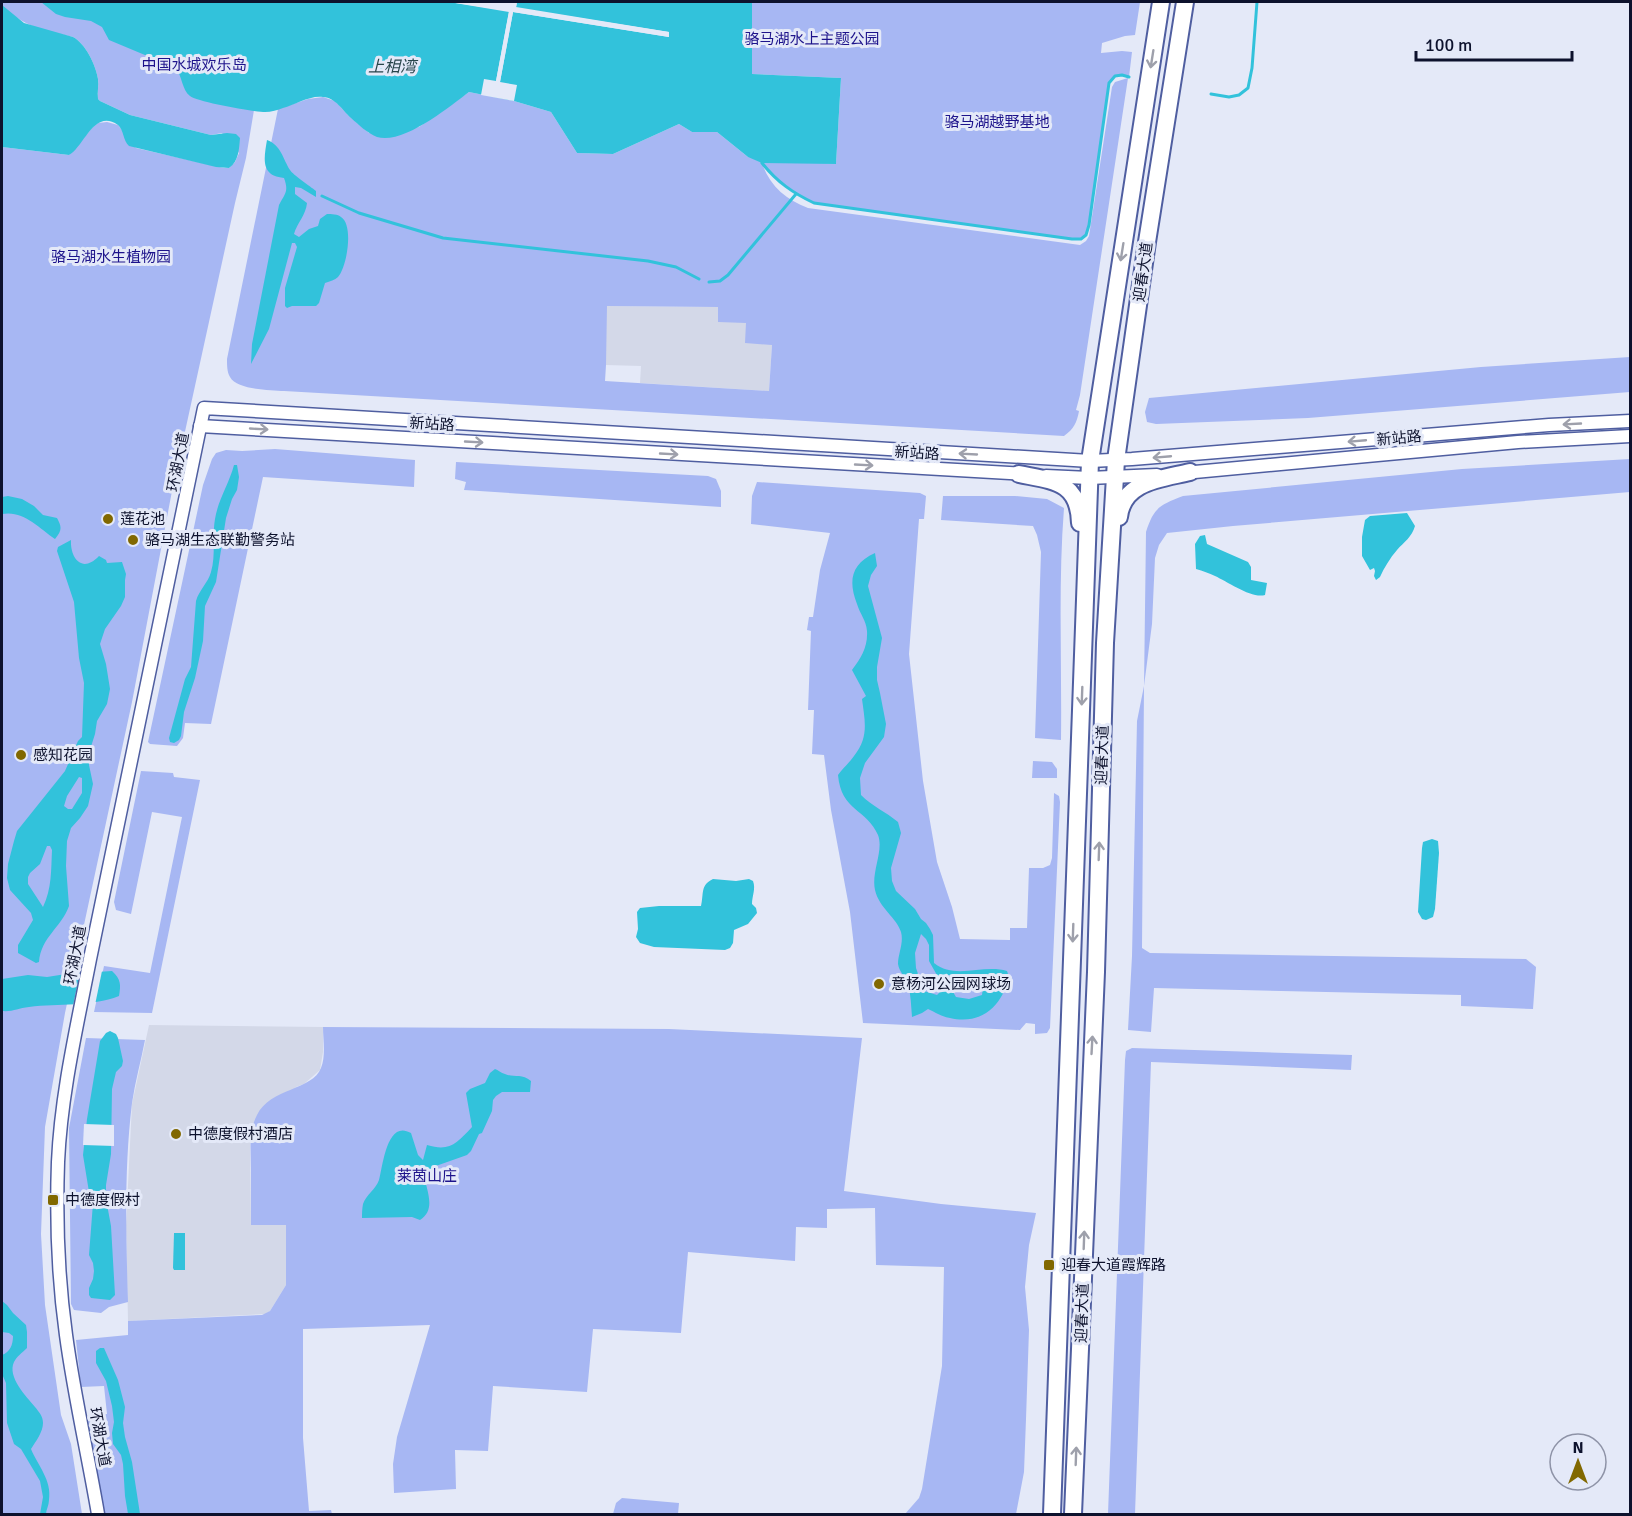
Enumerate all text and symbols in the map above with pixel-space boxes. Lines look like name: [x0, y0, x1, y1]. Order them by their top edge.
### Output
scale bar: [1416, 24, 1572, 62]
park label: 骆马湖水上主题公园: [744, 30, 880, 48]
text: 100 m: [1425, 34, 1472, 56]
one-way arrow: [1147, 49, 1158, 69]
park label: 中国水城欢乐岛: [141, 56, 247, 74]
water label: 上相湾: [368, 57, 419, 77]
park label: 骆马湖越野基地: [944, 113, 1050, 131]
street label: 迎春大道: [1130, 241, 1156, 303]
one-way arrow: [1117, 242, 1128, 261]
park label: 骆马湖水生植物园: [51, 248, 171, 266]
street label: 新站路: [409, 414, 455, 434]
one-way arrow: [1563, 419, 1583, 430]
one-way arrow: [248, 424, 268, 435]
street label: 新站路: [1376, 427, 1422, 449]
street label: 环湖大道: [163, 431, 193, 493]
one-way arrow: [1347, 436, 1367, 447]
one-way arrow: [464, 437, 484, 448]
street label: 新站路: [894, 443, 940, 463]
one-way arrow: [658, 448, 678, 459]
one-way arrow: [958, 448, 978, 459]
one-way arrow: [1153, 452, 1173, 463]
one-way arrow: [853, 460, 873, 471]
place label: 莲花池: [120, 510, 165, 528]
marker: 莲花池: [101, 512, 115, 526]
place label: 骆马湖生态联勤警务站: [145, 531, 295, 549]
marker: 骆马湖生态联勤警务站: [126, 533, 140, 547]
one-way arrow: [1076, 686, 1088, 706]
street label: 迎春大道: [1092, 725, 1112, 785]
place label: 感知花园: [33, 746, 93, 764]
marker: 感知花园: [14, 748, 28, 762]
one-way arrow: [1094, 841, 1105, 861]
one-way arrow: [1068, 923, 1079, 943]
street label: 环湖大道: [60, 924, 90, 986]
place label: 意杨河公园网球场: [891, 975, 1011, 993]
marker: 意杨河公园网球场: [872, 977, 886, 991]
one-way arrow: [1087, 1036, 1098, 1056]
place label: 中德度假村酒店: [188, 1125, 293, 1143]
marker: 中德度假村酒店: [169, 1127, 183, 1141]
park label: 莱茵山庄: [397, 1167, 457, 1185]
place label: 中德度假村: [65, 1191, 140, 1209]
marker: 中德度假村: [46, 1193, 60, 1207]
one-way arrow: [1079, 1231, 1090, 1251]
place label: 迎春大道霞辉路: [1061, 1256, 1166, 1274]
marker: 迎春大道霞辉路: [1042, 1258, 1056, 1272]
street label: 迎春大道: [1072, 1283, 1092, 1343]
street label: 环湖大道: [86, 1406, 114, 1468]
north arrow: [1548, 1432, 1608, 1492]
text: N: [1572, 1438, 1584, 1458]
one-way arrow: [1070, 1447, 1081, 1467]

